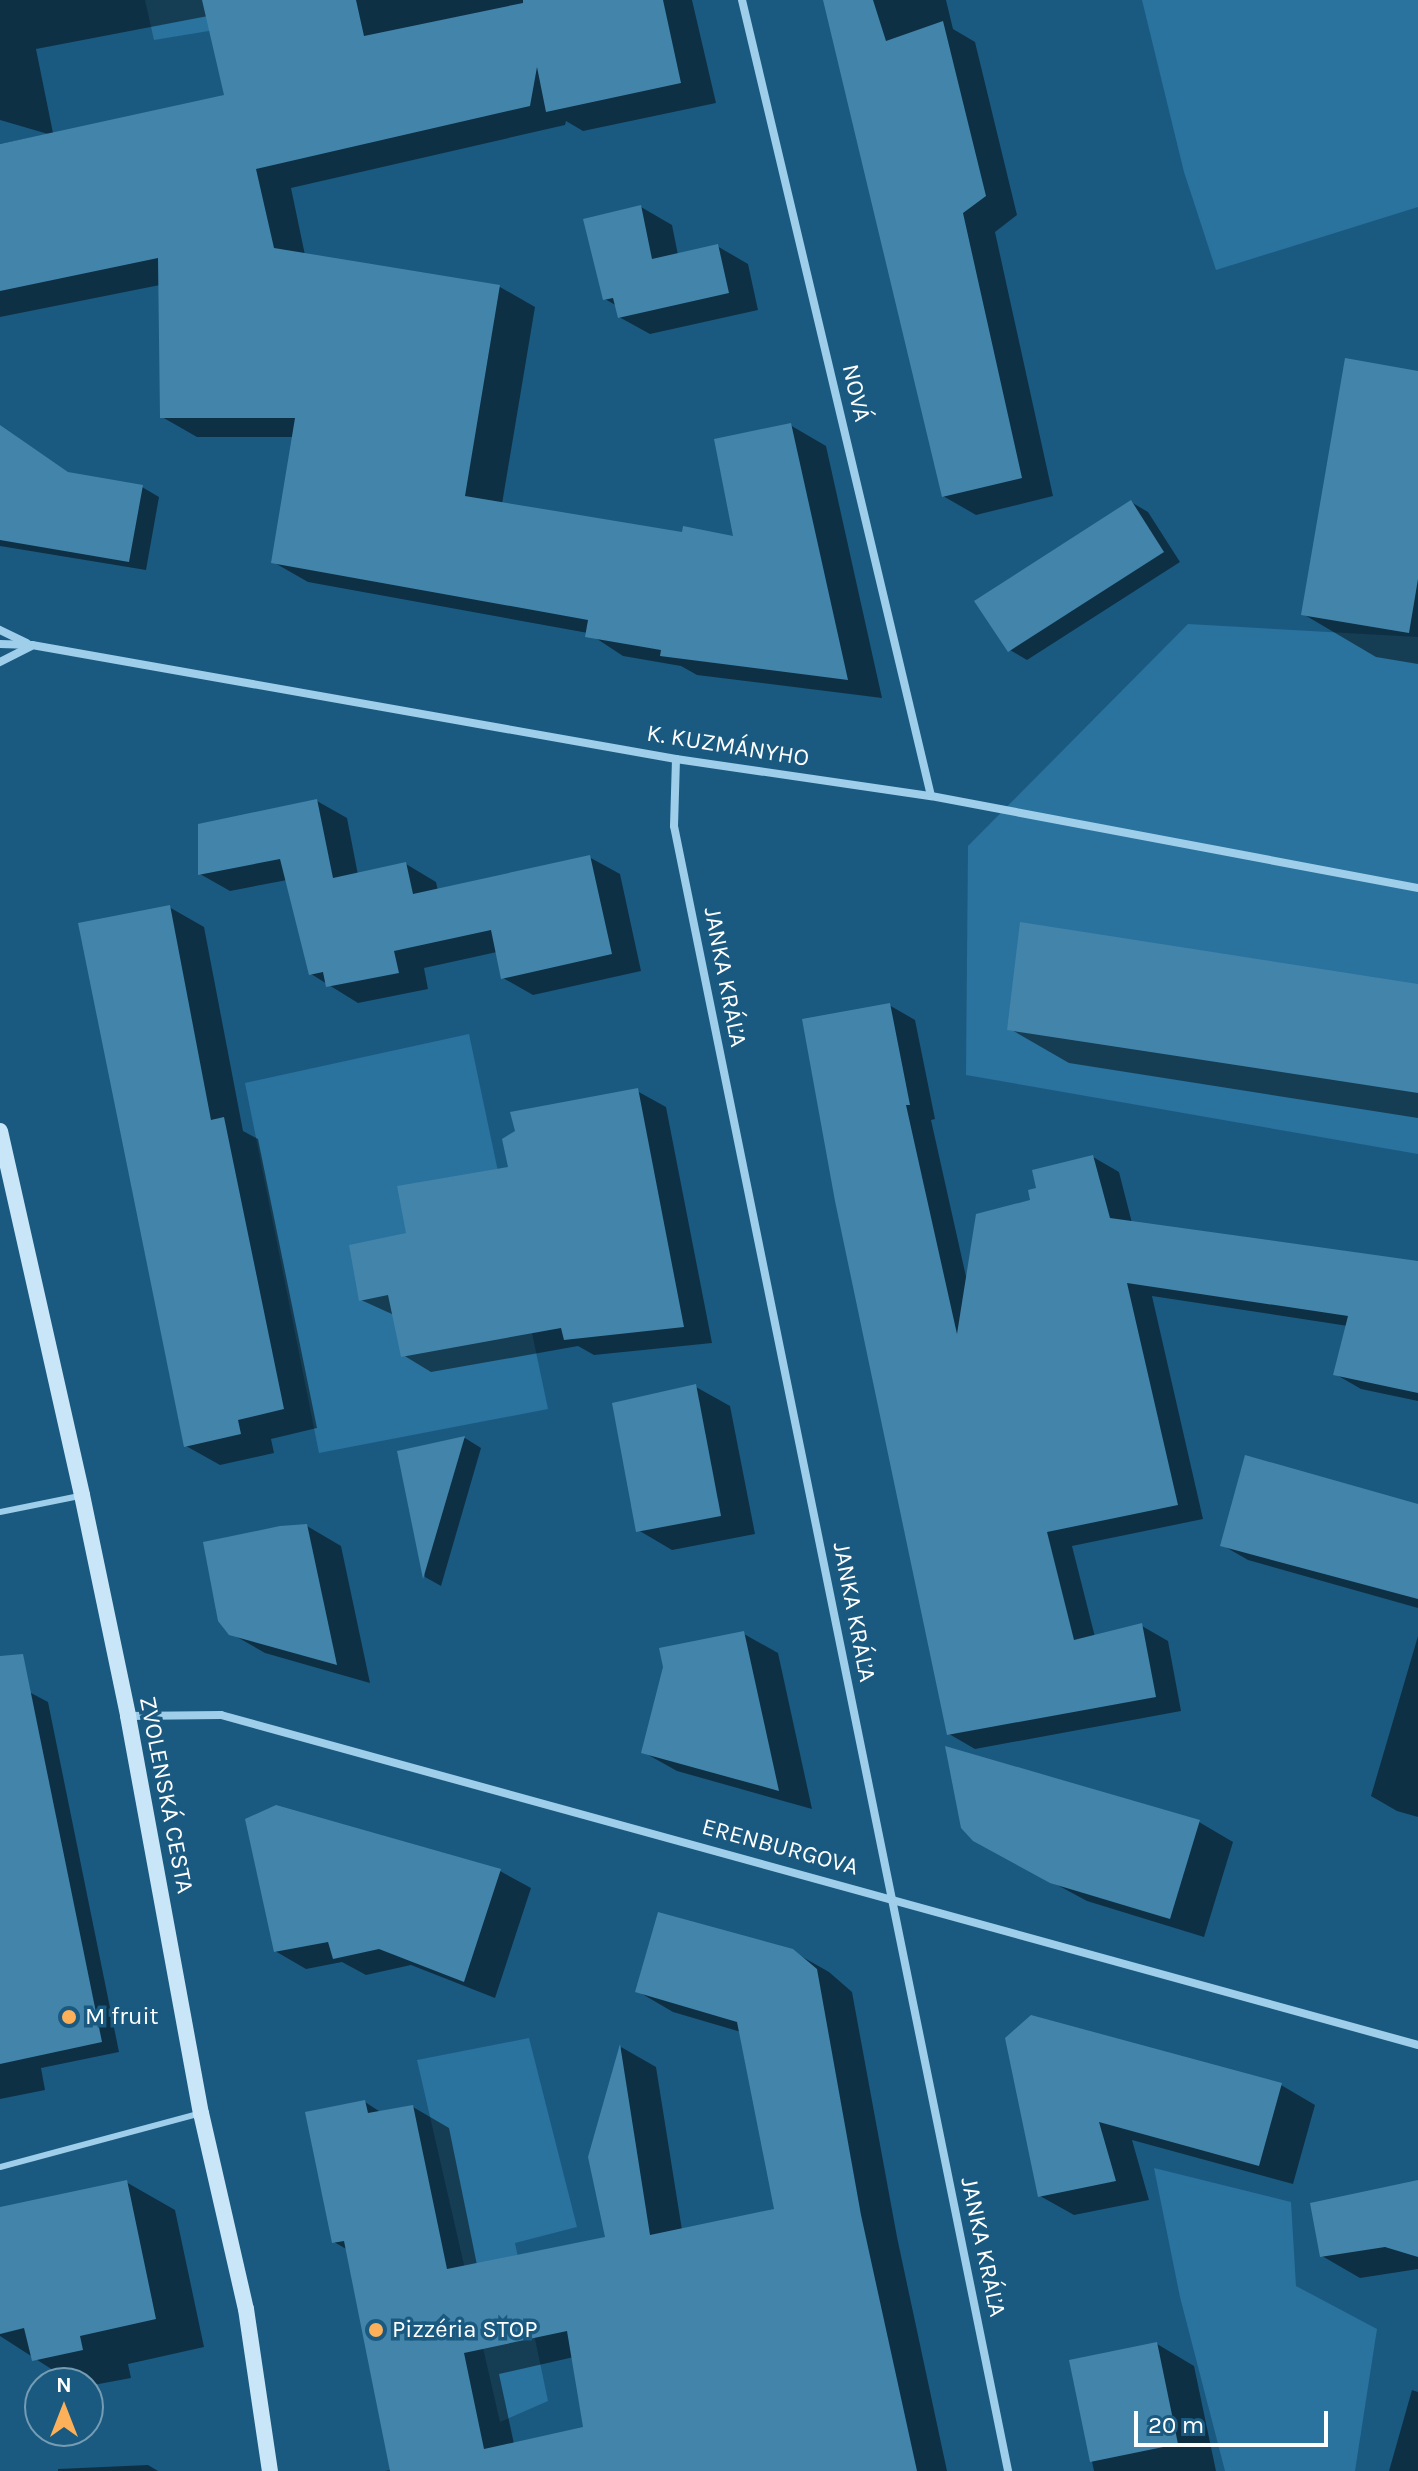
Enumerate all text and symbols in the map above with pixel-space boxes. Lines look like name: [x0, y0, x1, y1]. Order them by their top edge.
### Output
street label: NOVÁ: [835, 361, 877, 425]
street label: K. KUZMÁNYHO: [645, 719, 811, 773]
street label: JANKA KRÁĽA: [697, 905, 753, 1049]
street label: JANKA KRÁĽA: [826, 1540, 882, 1684]
street label: ZVOLENSKÁ CESTA: [133, 1694, 199, 1896]
street label: ERENBURGOVA: [699, 1812, 861, 1882]
place label: M fruit: [85, 2003, 159, 2031]
marker: M fruit: [60, 2008, 78, 2026]
street label: JANKA KRÁĽA: [954, 2175, 1012, 2319]
place label: Pizzéria STOP: [392, 2316, 538, 2344]
marker: Pizzéria STOP: [367, 2321, 385, 2339]
north arrow: [24, 2367, 104, 2447]
text: N: [56, 2372, 72, 2398]
scale bar: [1138, 2395, 1332, 2445]
text: 20 m: [1148, 2411, 1204, 2439]

